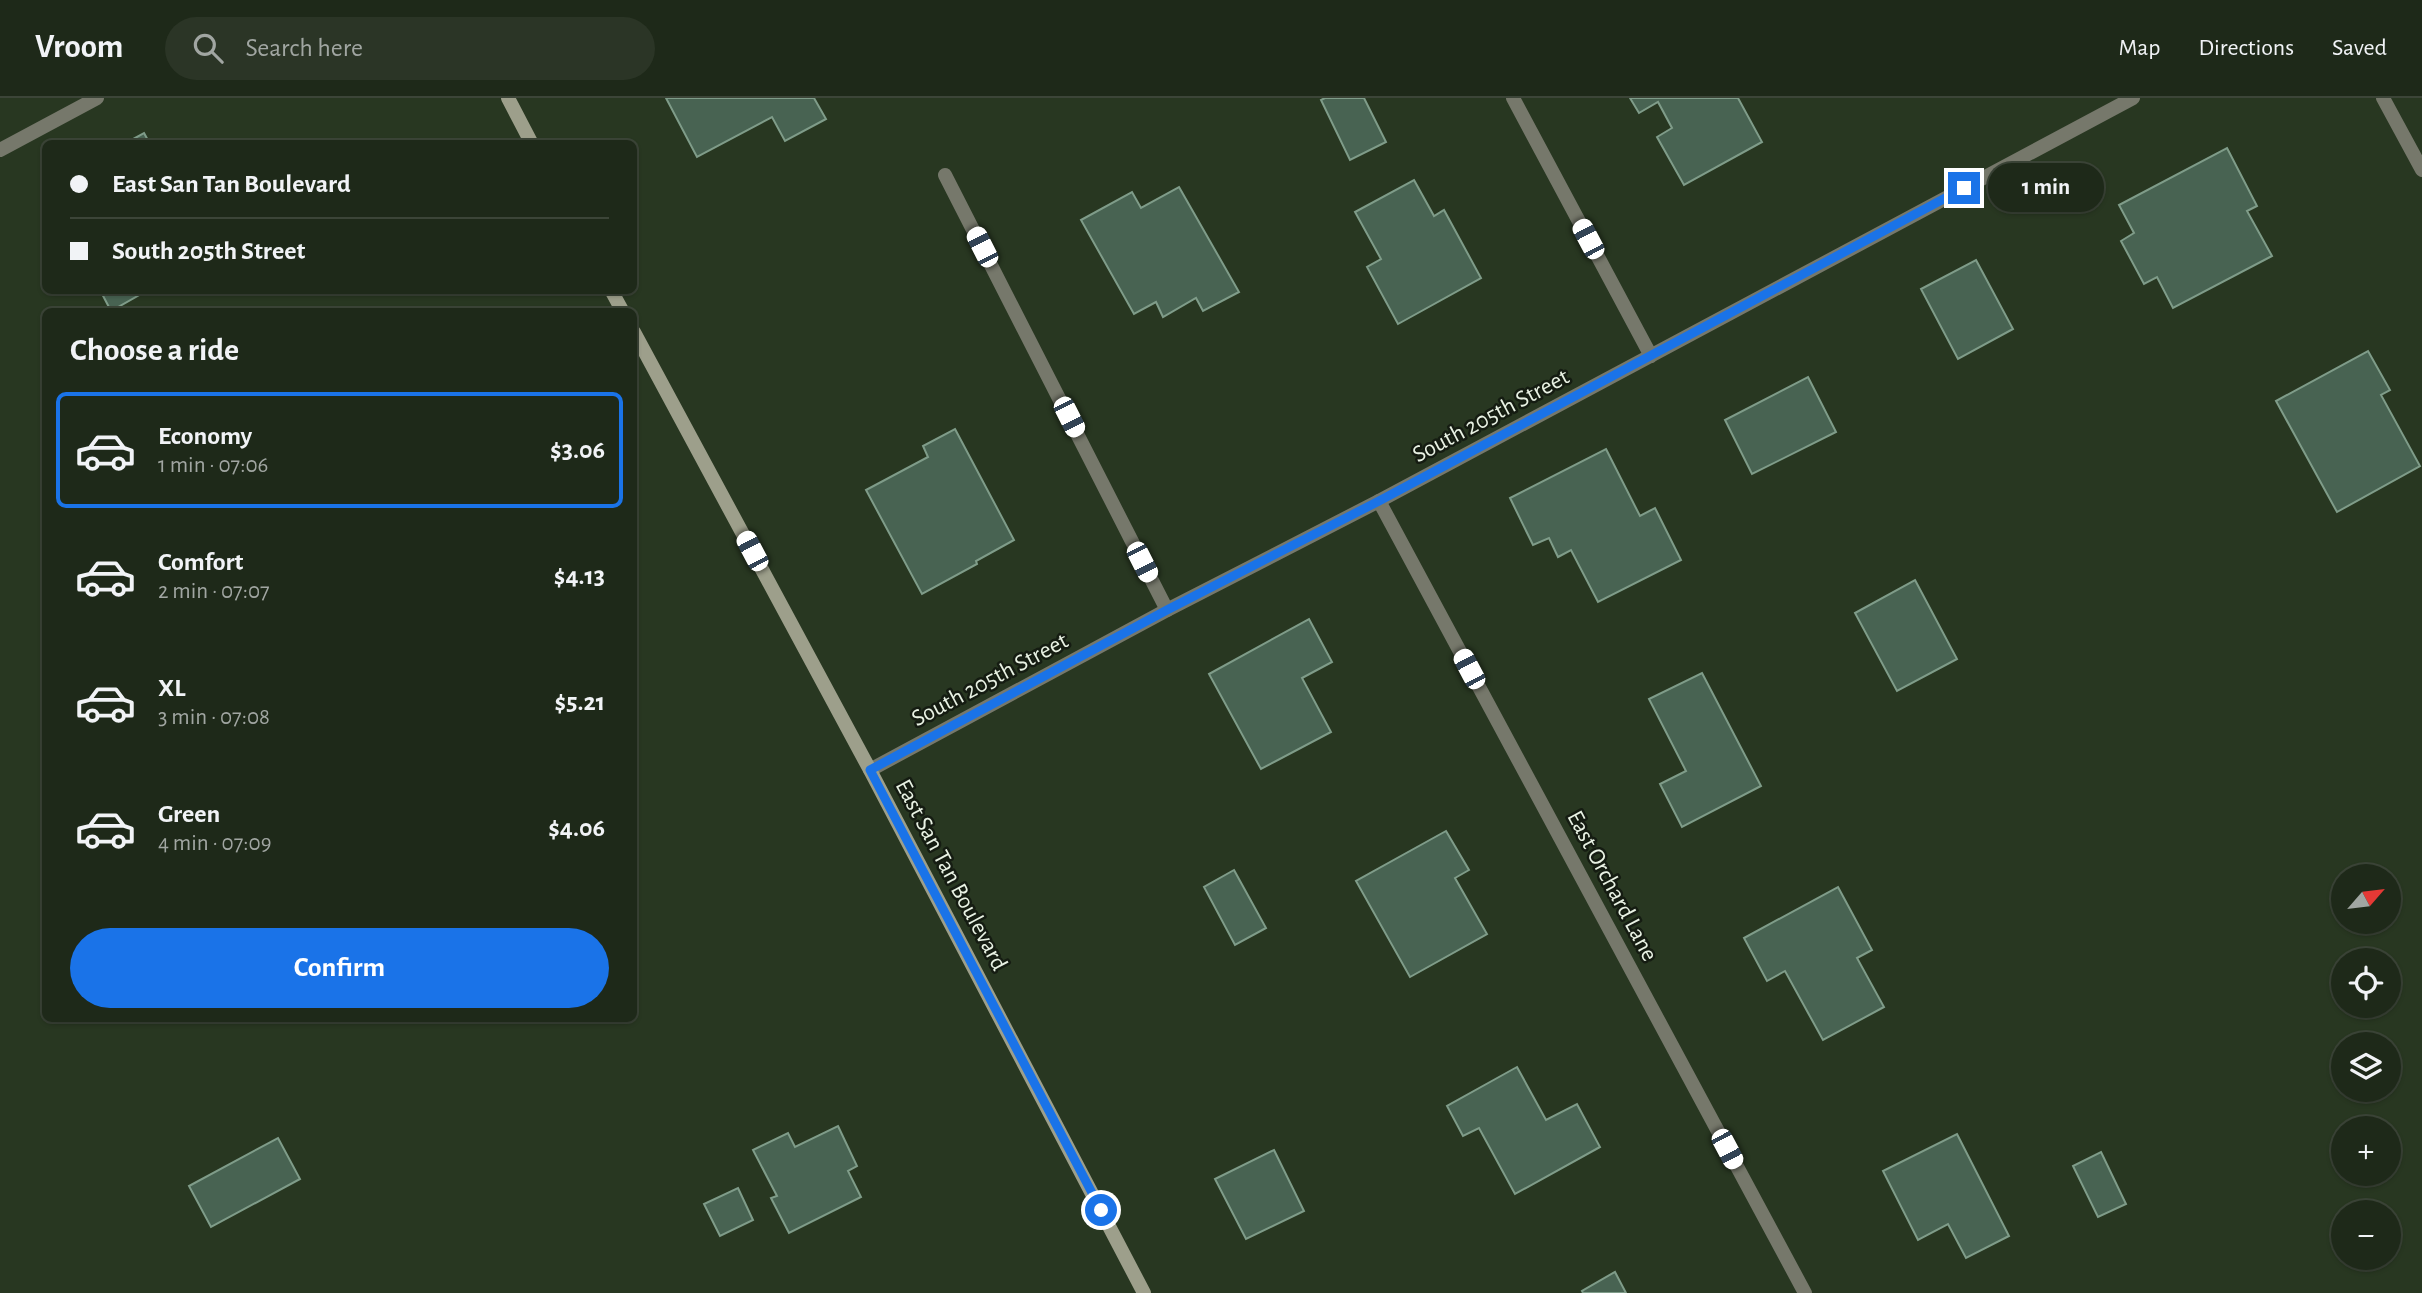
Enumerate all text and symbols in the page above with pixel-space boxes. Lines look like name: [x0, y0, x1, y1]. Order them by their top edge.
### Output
search box: [165, 17, 655, 80]
icon: search: [189, 29, 227, 67]
text: Vroom: [35, 31, 123, 64]
text: Search here: [245, 35, 363, 61]
text: Map: [2118, 36, 2160, 60]
text: Directions: [2198, 36, 2294, 60]
text: Saved: [2332, 36, 2387, 60]
callout: 1 min: [1988, 164, 2104, 212]
text: East San Tan Boulevard: [112, 171, 351, 197]
route end: [1948, 172, 1980, 204]
text: 1 min: [2022, 176, 2070, 199]
car: [1569, 216, 1608, 262]
car: [964, 224, 1001, 270]
text: South 205th Street: [112, 238, 305, 264]
text: Choose a ride: [70, 334, 239, 366]
street label: South 205th Street: [1409, 365, 1573, 467]
car: [1051, 394, 1088, 440]
icon: car: [74, 419, 137, 482]
text: Economy: [158, 423, 252, 449]
text: $3.06: [550, 437, 605, 463]
text: 1 min · 07:06: [158, 454, 268, 477]
car: [733, 528, 772, 574]
car: [1124, 539, 1161, 585]
icon: car: [74, 545, 137, 608]
text: Comfort: [158, 549, 243, 575]
text: $4.13: [554, 563, 605, 589]
text: 2 min · 07:07: [158, 580, 270, 603]
street label: South 205th Street: [908, 629, 1072, 731]
car: [1450, 646, 1489, 692]
icon: car: [74, 671, 137, 734]
text: XL: [158, 675, 185, 701]
text: $5.21: [555, 689, 605, 715]
text: 3 min · 07:08: [158, 706, 270, 729]
street label: East San Tan Boulevard: [891, 776, 1011, 974]
icon: car: [74, 797, 137, 860]
text: Green: [158, 801, 220, 827]
street label: East Orchard Lane: [1562, 807, 1662, 965]
text: $4.06: [548, 815, 605, 841]
text: 4 min · 07:09: [158, 832, 272, 855]
north arrow: [2331, 864, 2401, 934]
map controls: [2331, 864, 2401, 1270]
button: Confirm: [70, 928, 609, 1008]
button: locate: [2331, 948, 2401, 1018]
button: layers: [2331, 1032, 2401, 1102]
button: +: [2331, 1116, 2401, 1186]
car: [1708, 1126, 1747, 1172]
route start: [1085, 1194, 1117, 1226]
button: −: [2331, 1200, 2401, 1270]

